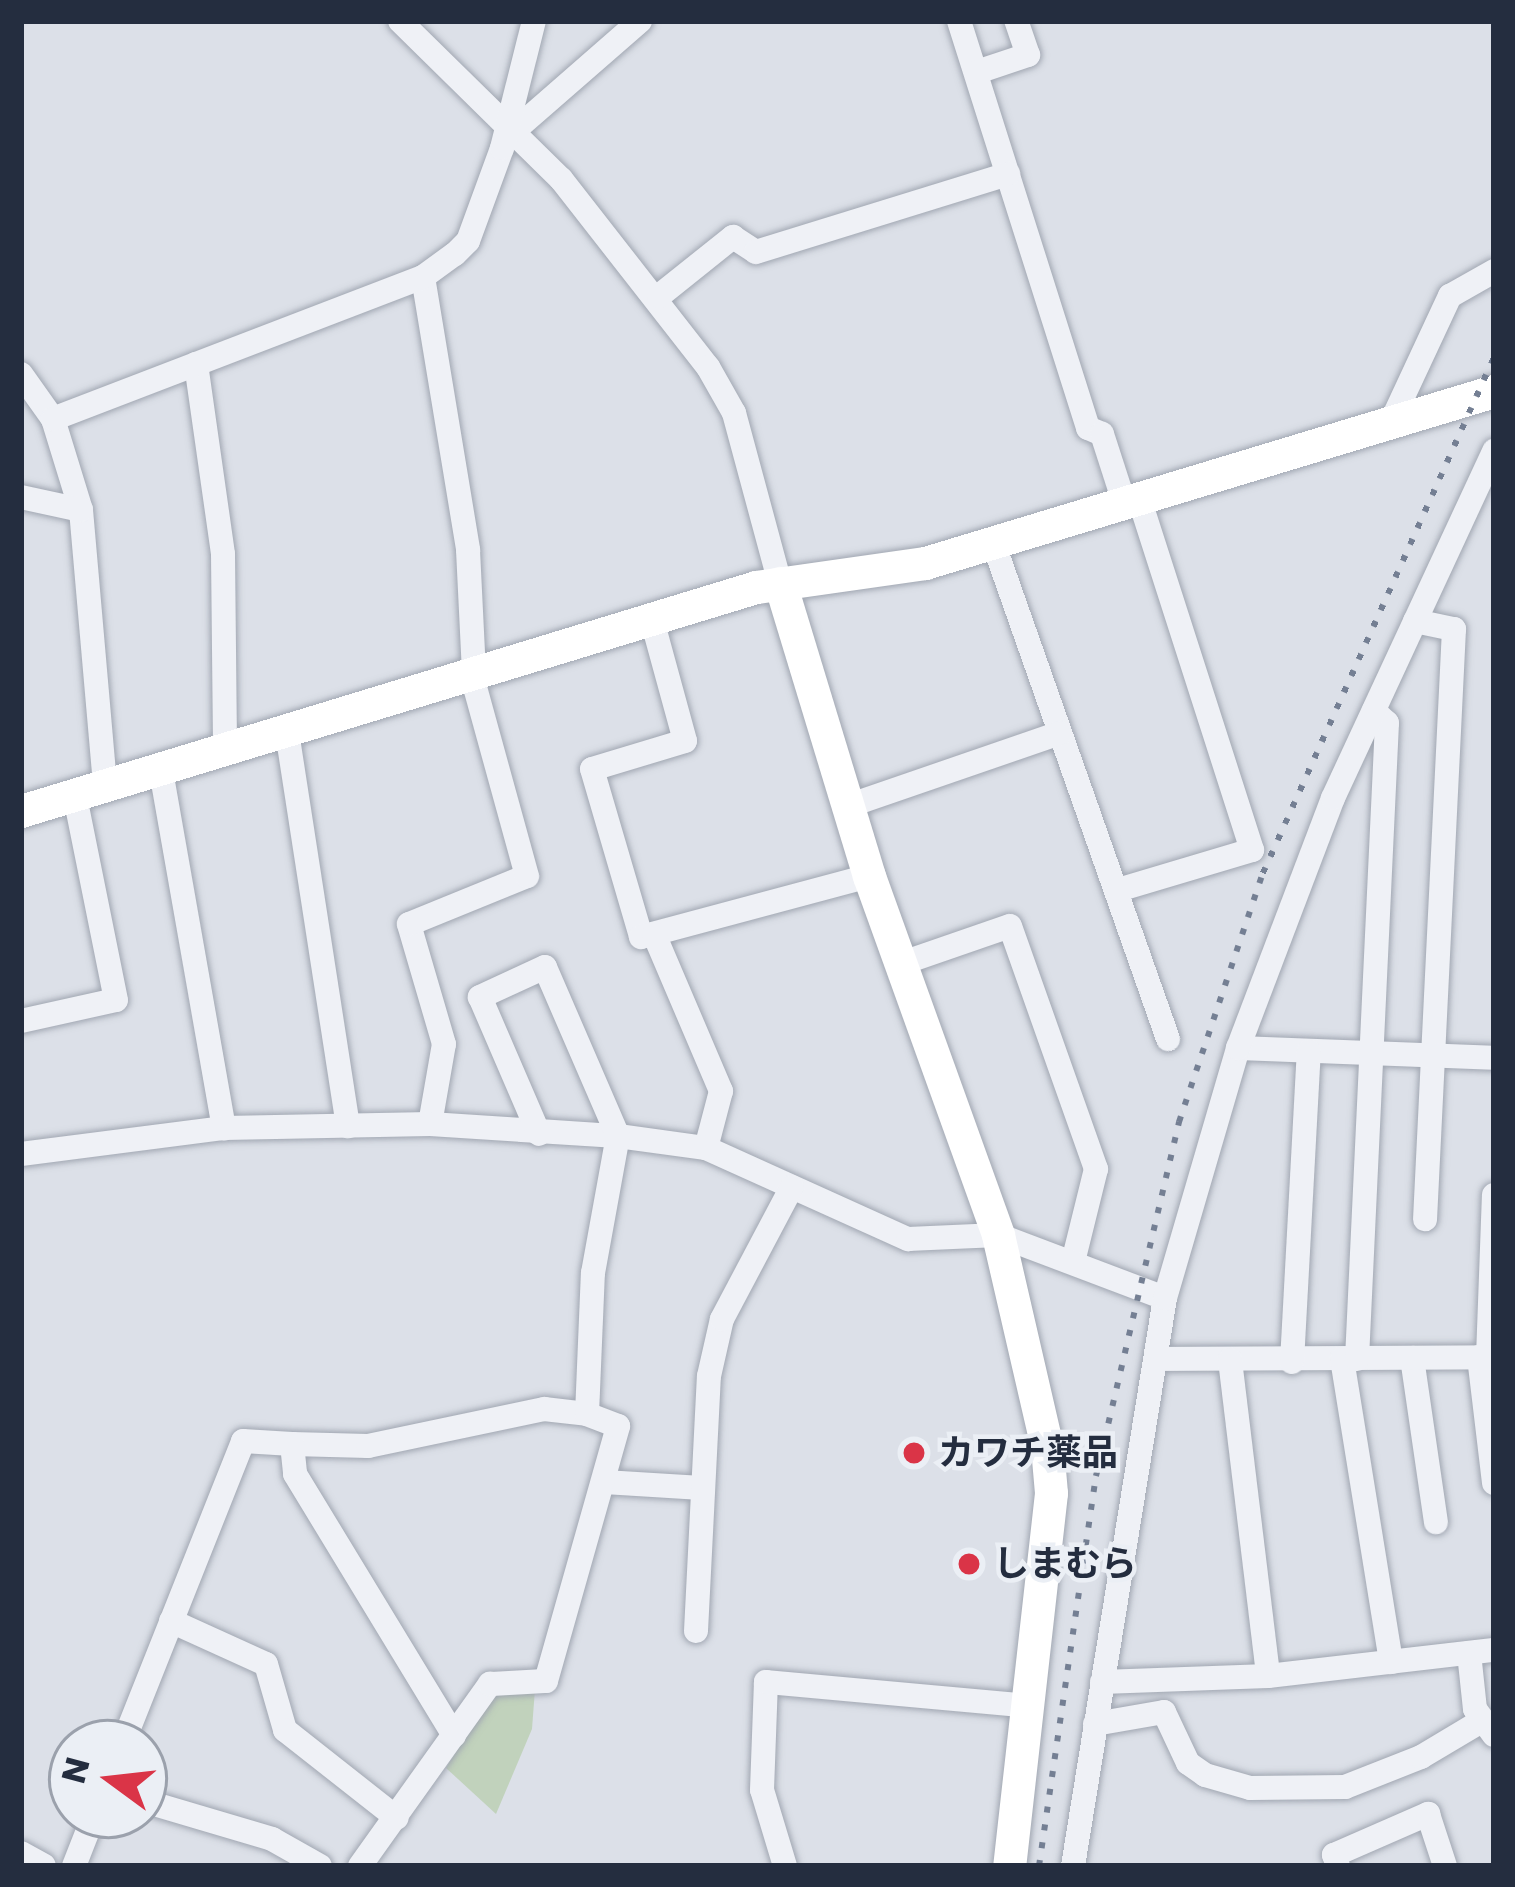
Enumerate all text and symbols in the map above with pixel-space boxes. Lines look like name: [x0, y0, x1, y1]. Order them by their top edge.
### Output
place label: カワチ薬品: [938, 1431, 1118, 1475]
marker: カワチ薬品: [901, 1440, 927, 1466]
place label: しまむら: [993, 1542, 1137, 1586]
marker: しまむら: [956, 1551, 982, 1577]
north arrow: [48, 1719, 168, 1839]
text: N: [50, 1752, 102, 1788]

